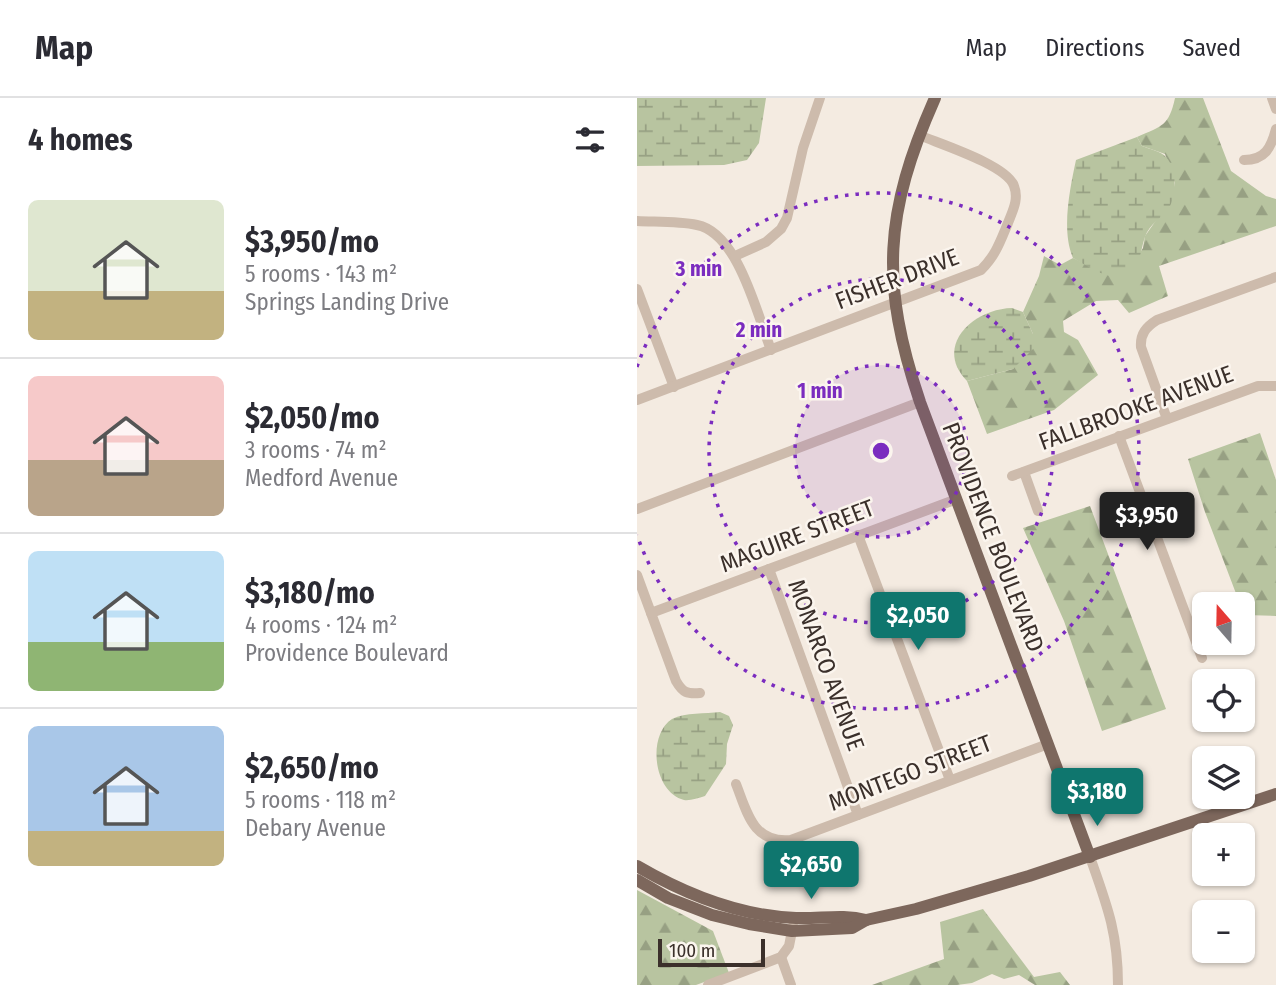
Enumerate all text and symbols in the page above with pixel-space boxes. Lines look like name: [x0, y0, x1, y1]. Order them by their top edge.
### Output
text: Map: [35, 28, 93, 68]
text: Map: [966, 34, 1007, 62]
text: Directions: [1045, 34, 1144, 62]
text: Saved: [1182, 34, 1241, 62]
icon: filters: [571, 121, 609, 159]
text: 4 homes: [28, 122, 133, 158]
text: $3,950/mo: [245, 224, 379, 260]
icon: home: [84, 228, 168, 312]
street label: FISHER DRIVE: [831, 243, 963, 315]
text: 3 min: [675, 256, 722, 282]
text: 5 rooms · 143 m²: [245, 260, 397, 288]
text: Springs Landing Drive: [245, 288, 449, 316]
text: 2 min: [735, 317, 782, 343]
street label: FALLBROOKE AVENUE: [1035, 360, 1237, 456]
text: 1 min: [797, 378, 843, 404]
text: $2,050/mo: [245, 400, 379, 436]
icon: home: [84, 404, 168, 488]
street label: PROVIDENCE BOULEVARD: [936, 418, 1050, 656]
text: 3 rooms · 74 m²: [245, 436, 387, 464]
centre of rings: [869, 439, 893, 463]
text: Medford Avenue: [245, 464, 398, 492]
pin: $3,950: [1090, 492, 1204, 552]
street label: MAGUIRE STREET: [716, 494, 878, 578]
text: $3,950: [1116, 501, 1178, 529]
text: $3,180/mo: [245, 575, 375, 611]
street label: MONARCO AVENUE: [782, 576, 870, 754]
icon: home: [84, 579, 168, 663]
pin: $2,050: [861, 592, 975, 652]
north arrow: [1192, 592, 1255, 654]
map controls: [1192, 592, 1255, 963]
text: $2,050: [886, 601, 950, 629]
text: 4 rooms · 124 m²: [245, 611, 397, 639]
text: Providence Boulevard: [245, 639, 449, 667]
button: locate: [1192, 669, 1255, 732]
street label: MONTEGO STREET: [825, 729, 995, 817]
button: layers: [1192, 746, 1255, 809]
text: $2,650/mo: [245, 750, 379, 786]
icon: home: [84, 754, 168, 838]
pin: $3,180: [1040, 768, 1154, 828]
text: $3,180: [1067, 777, 1127, 805]
text: 5 rooms · 118 m²: [245, 786, 396, 814]
text: Debary Avenue: [245, 814, 386, 842]
button: +: [1192, 823, 1255, 886]
pin: $2,650: [754, 842, 868, 901]
text: $2,650: [780, 850, 842, 878]
button: −: [1192, 900, 1255, 963]
scale bar: [658, 936, 765, 968]
text: 100 m: [669, 939, 715, 962]

